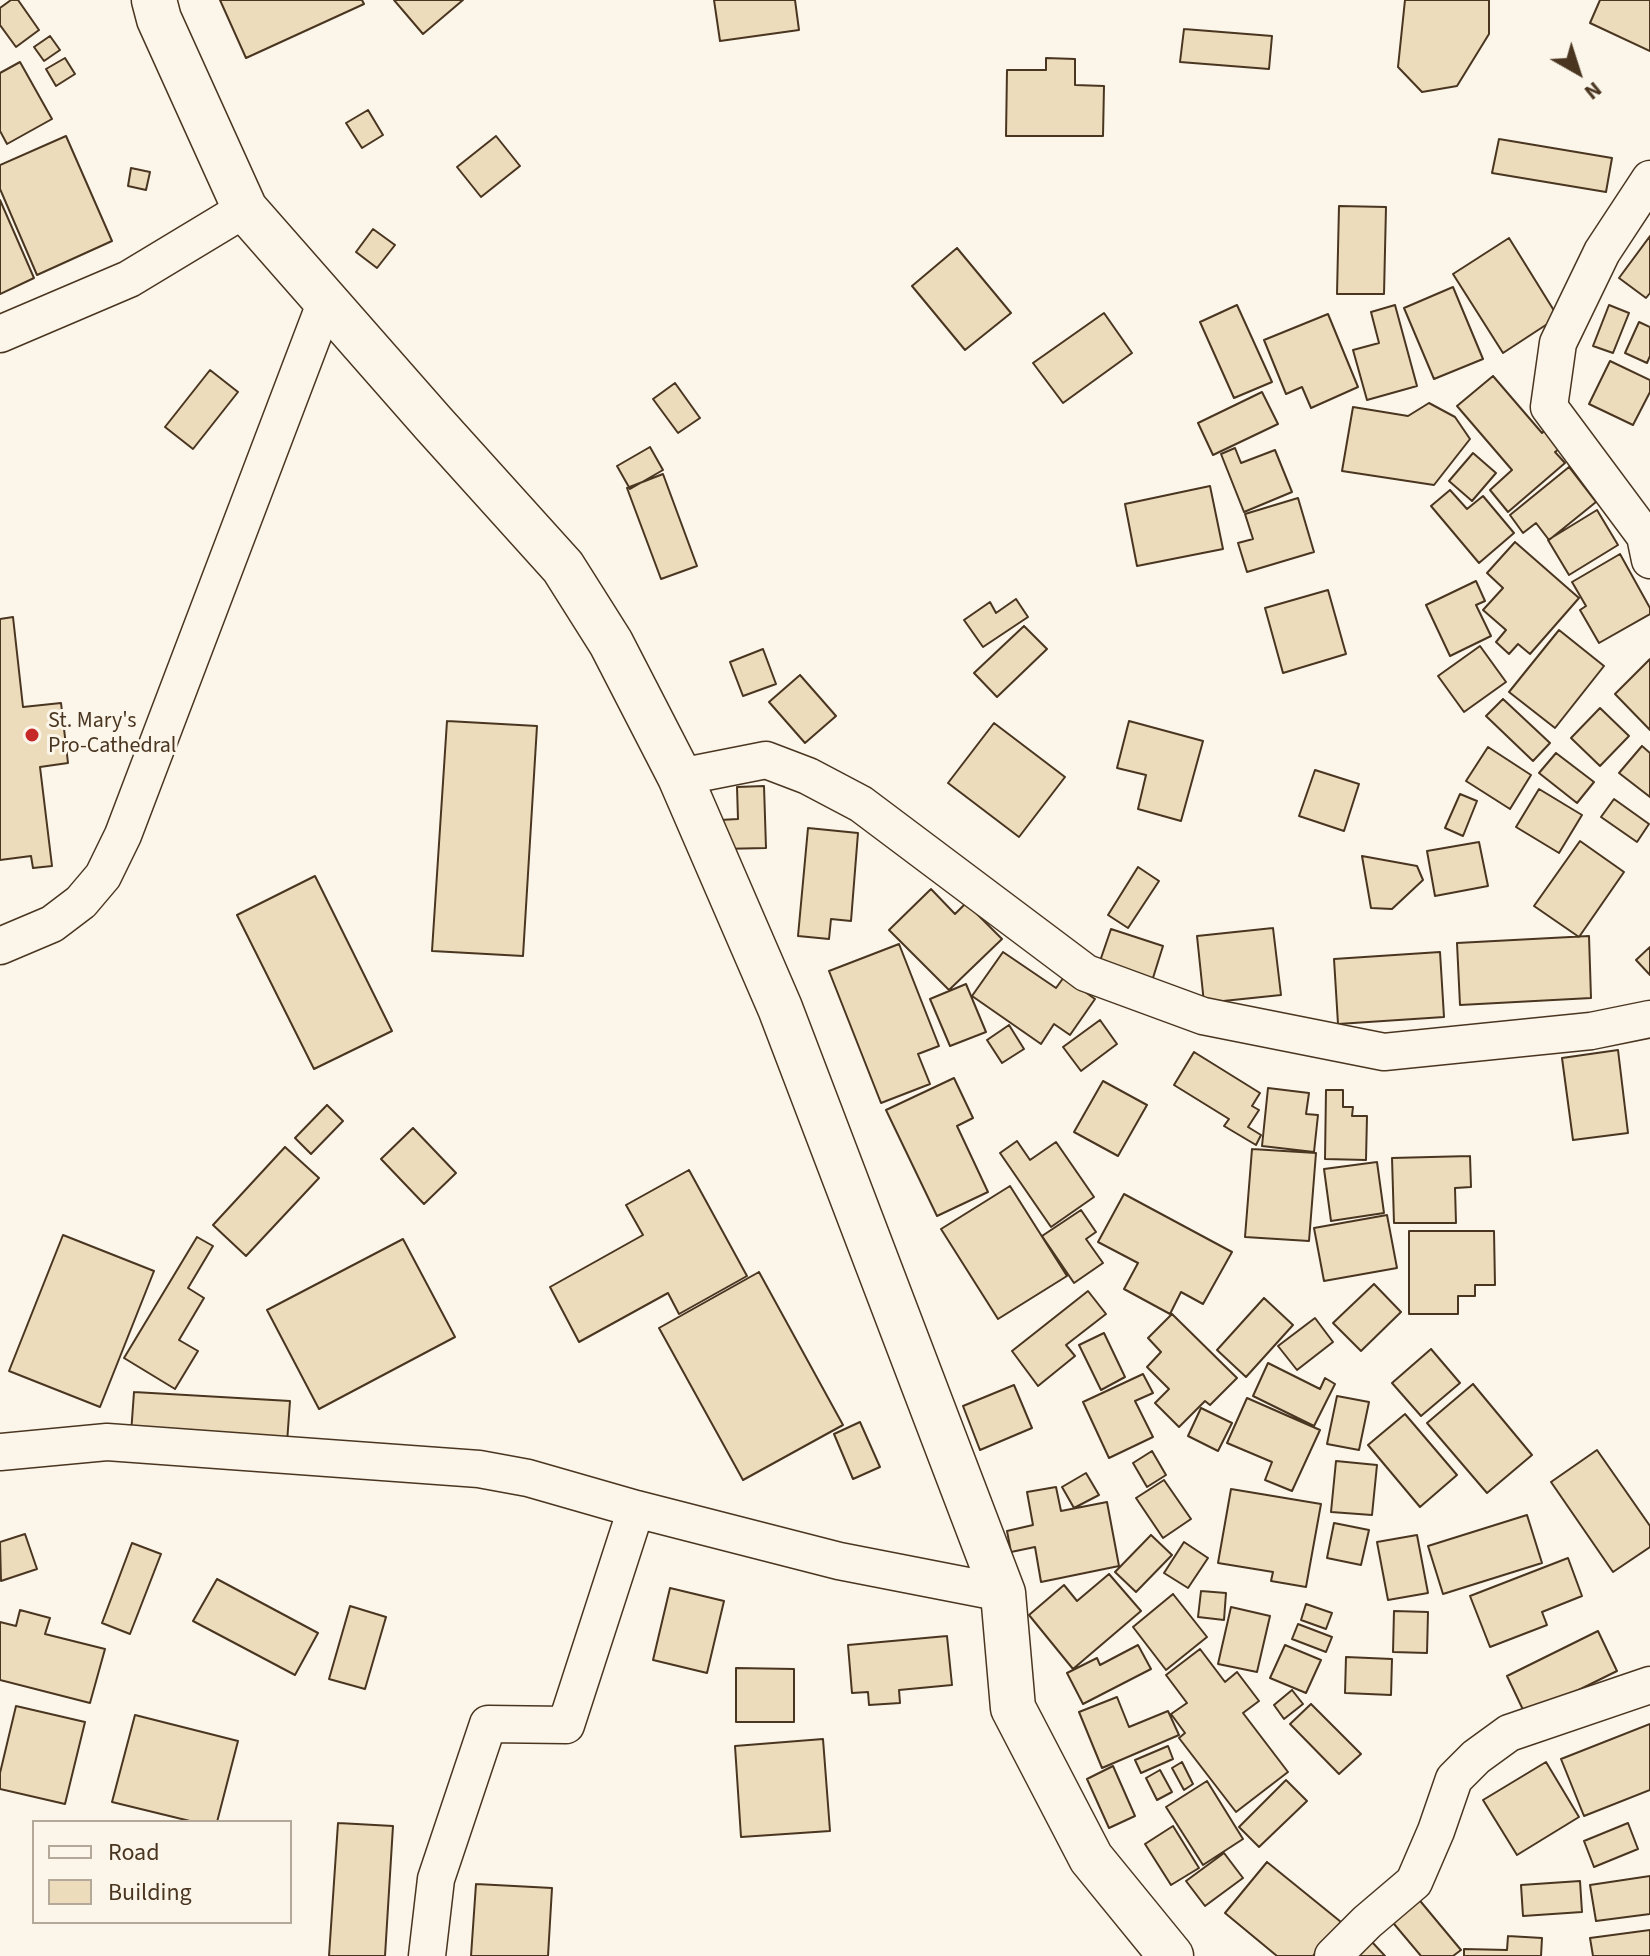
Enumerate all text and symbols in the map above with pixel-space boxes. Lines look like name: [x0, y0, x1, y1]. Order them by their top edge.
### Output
north arrow: [1538, 32, 1618, 112]
text: N: [1577, 74, 1609, 108]
place label: St. Mary's Pro-Cathedral: [48, 709, 176, 760]
marker: St. Mary's Pro-Cathedral: [23, 726, 41, 744]
legend: [32, 1820, 292, 1924]
text: Road: [108, 1835, 160, 1870]
text: Building: [108, 1875, 192, 1910]

